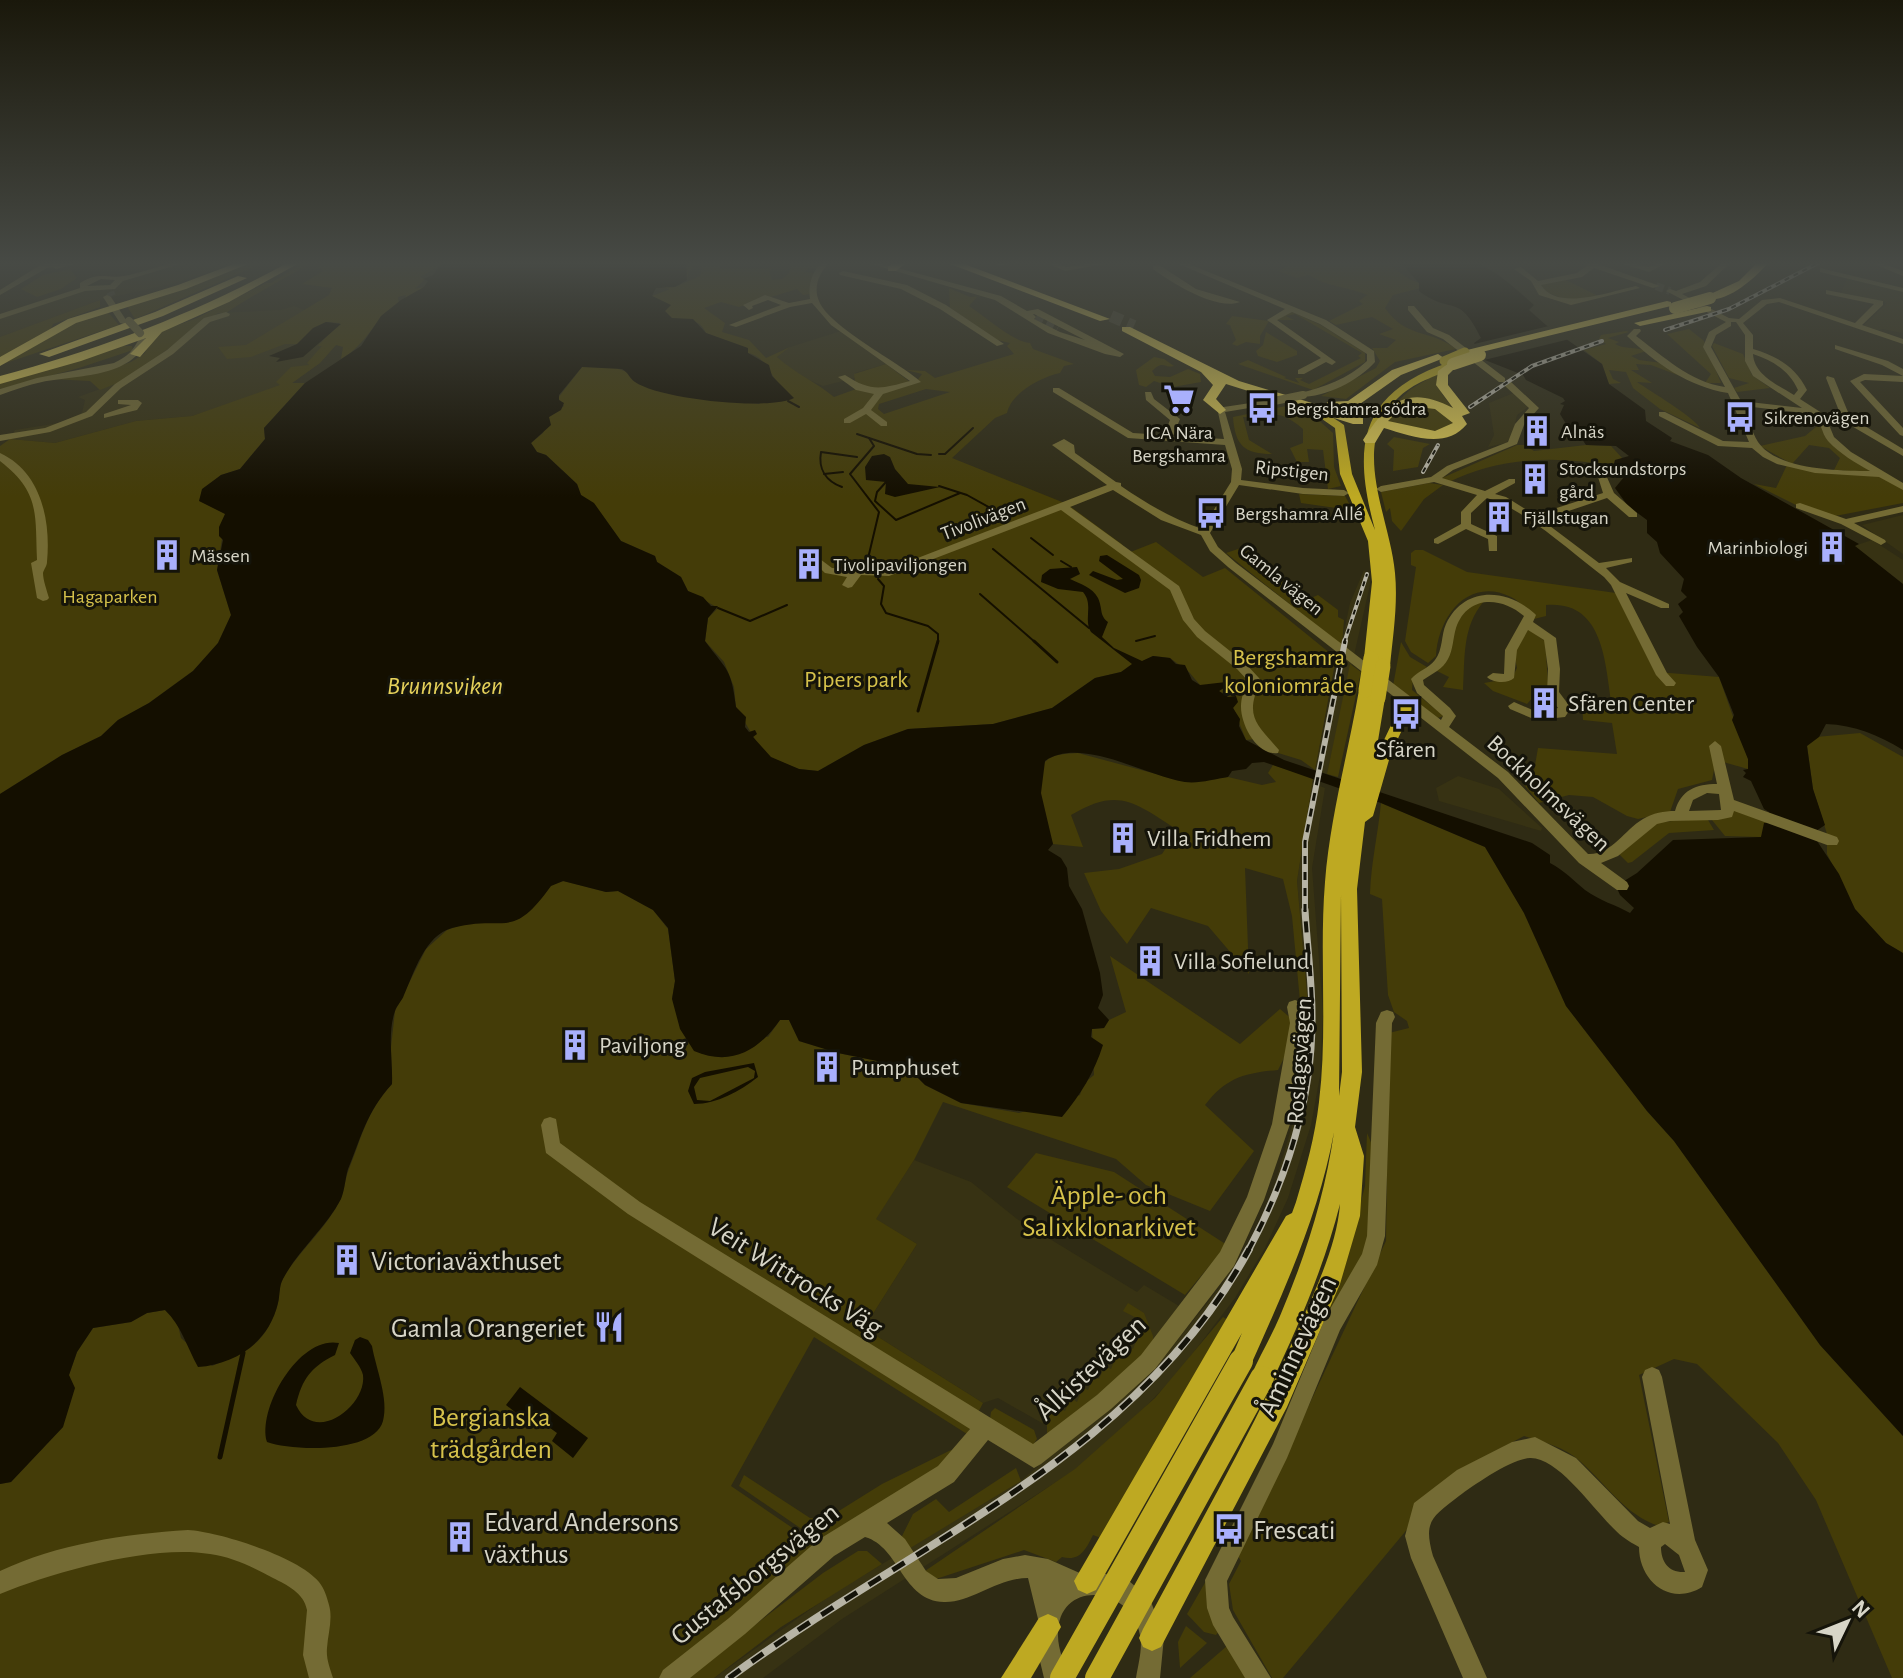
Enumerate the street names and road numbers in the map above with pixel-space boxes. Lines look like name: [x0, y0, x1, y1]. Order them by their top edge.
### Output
street label: Ripstigen: [1254, 457, 1330, 485]
street label: Tivolivägen: [938, 494, 1029, 544]
street label: Gamla vägen: [1236, 540, 1327, 619]
street label: Bockholmsvägen: [1482, 731, 1615, 857]
street label: Roslagsvägen: [1284, 997, 1316, 1125]
street label: Veit Wittrocks Väg: [703, 1213, 887, 1343]
street label: Åminnevägen: [1250, 1271, 1343, 1422]
street label: Ålkistevägen: [1029, 1308, 1152, 1426]
street label: Gustafsborgsvägen: [666, 1498, 845, 1651]

